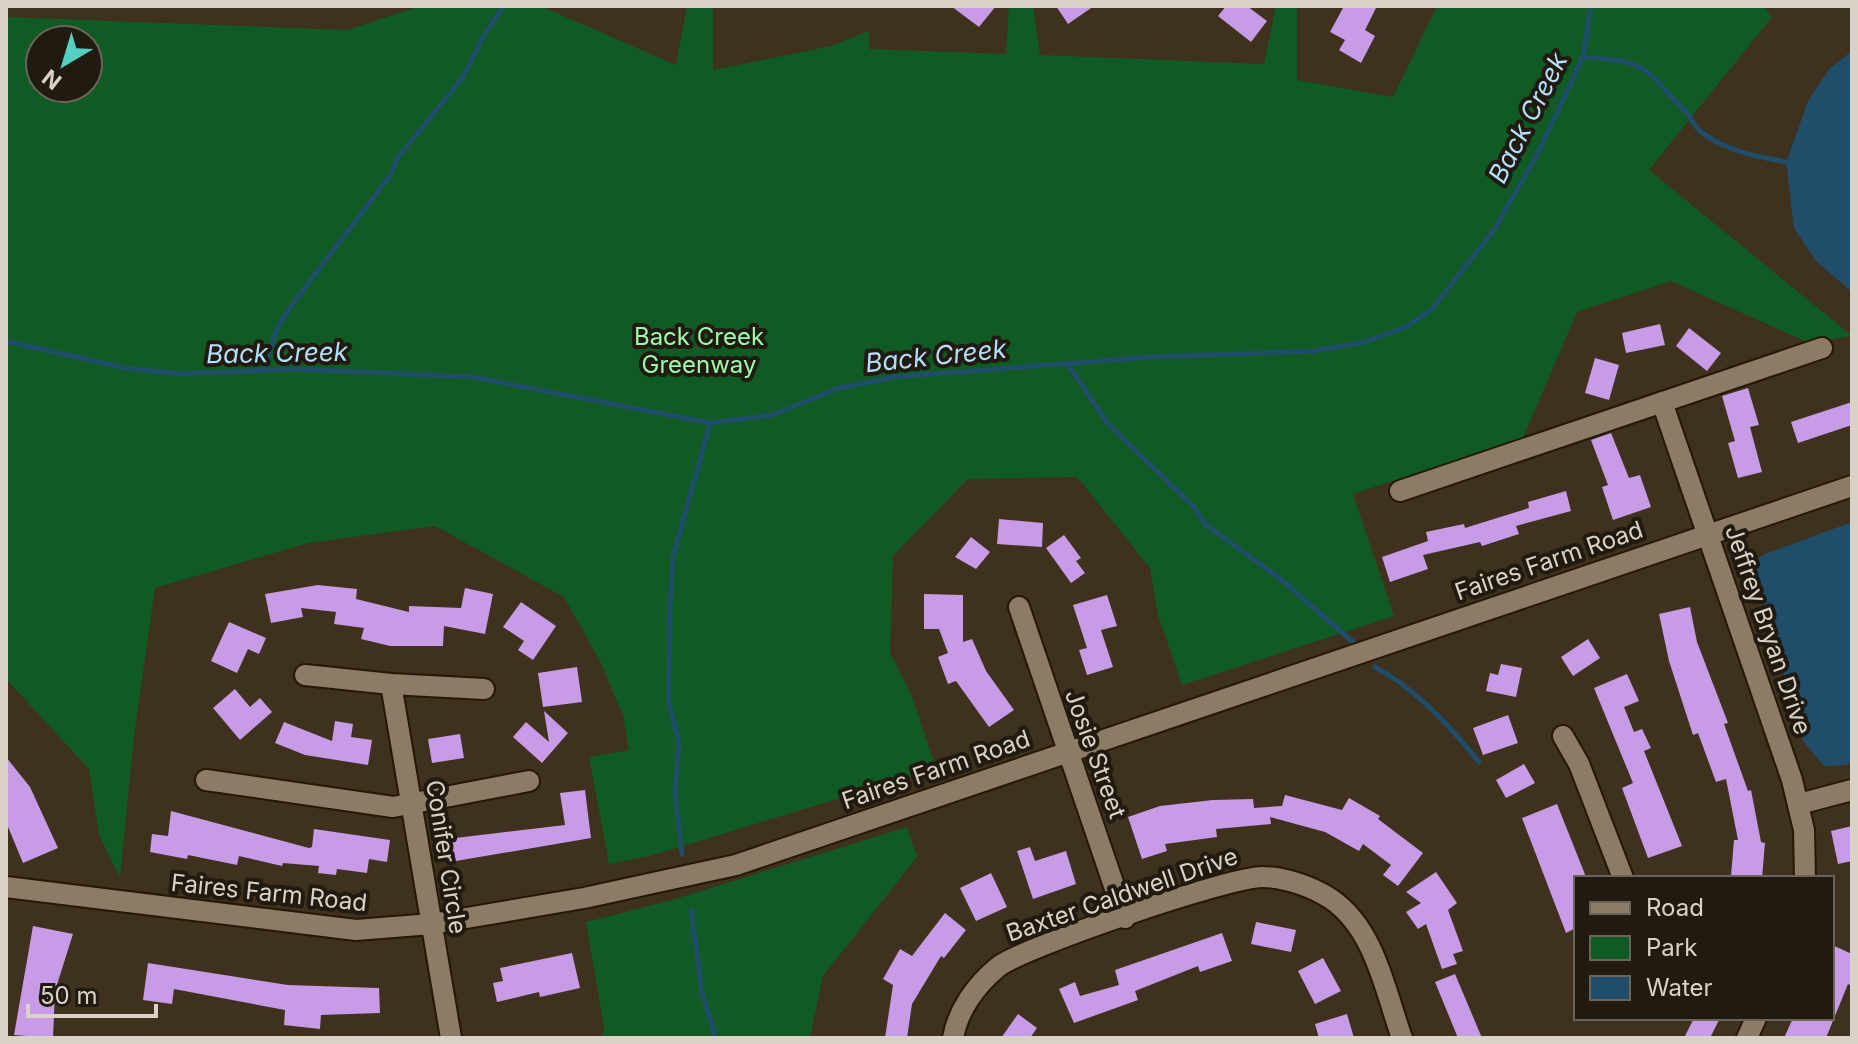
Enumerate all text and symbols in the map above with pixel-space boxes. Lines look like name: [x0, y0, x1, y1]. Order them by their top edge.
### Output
north arrow: [24, 24, 104, 104]
water label: Back Creek: [1482, 47, 1574, 188]
text: N: [37, 64, 66, 95]
park label: Back Creek Greenway: [634, 322, 764, 379]
water label: Back Creek: [864, 333, 1009, 378]
water label: Back Creek: [206, 336, 349, 369]
street label: Faires Farm Road: [1451, 515, 1647, 606]
street label: Jeffrey Bryan Drive: [1719, 521, 1818, 738]
street label: Josie Street: [1059, 685, 1132, 822]
street label: Faires Farm Road: [838, 724, 1034, 815]
street label: Conifer Circle: [420, 778, 473, 936]
street label: Baxter Caldwell Drive: [1002, 841, 1241, 948]
street label: Faires Farm Road: [170, 868, 369, 917]
legend: [1574, 876, 1834, 1020]
text: Road: [1646, 893, 1704, 922]
text: Park: [1646, 933, 1697, 962]
scale bar: [28, 968, 156, 1018]
text: Water: [1646, 973, 1713, 1002]
text: 50 m: [40, 981, 98, 1010]

